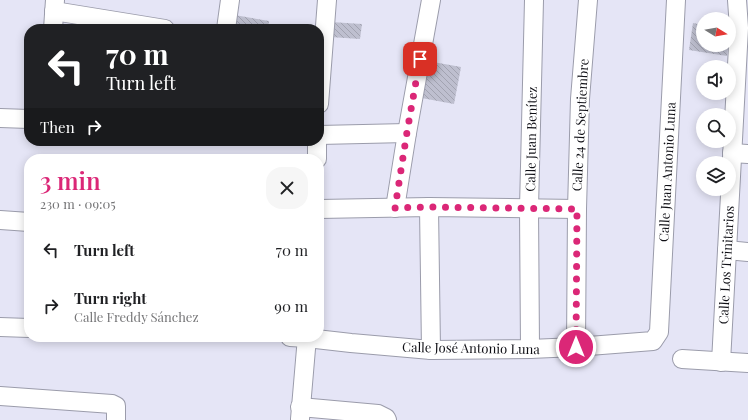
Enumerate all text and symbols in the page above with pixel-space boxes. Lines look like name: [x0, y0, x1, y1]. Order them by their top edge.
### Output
north arrow: [696, 12, 736, 52]
map controls: [696, 12, 736, 196]
text: 70 m: [106, 35, 169, 72]
icon: left: [40, 40, 92, 92]
pin: [403, 42, 437, 76]
icon: arrive: [409, 48, 431, 70]
street label: Calle 24 de Septiembre: [568, 58, 591, 192]
button: sound: [696, 60, 736, 100]
text: Turn left: [106, 71, 176, 95]
street label: Calle Juan Benítez: [521, 86, 540, 192]
street label: Calle Juan Antonio Luna: [654, 101, 679, 242]
button: search: [696, 108, 736, 148]
icon: right: [83, 116, 105, 138]
text: Then: [40, 117, 75, 137]
button: layers: [696, 156, 736, 196]
text: 3 min: [40, 164, 101, 196]
button: close: [266, 167, 308, 209]
text: 230 m · 09:05: [40, 195, 116, 212]
street label: Calle Los Trinitarios: [714, 205, 737, 325]
icon: left: [40, 239, 62, 261]
text: Turn left: [74, 240, 135, 260]
text: 70 m: [276, 240, 308, 260]
text: Turn right: [74, 288, 147, 308]
icon: right: [40, 295, 62, 317]
text: 90 m: [274, 296, 308, 316]
text: Calle Freddy Sánchez: [74, 308, 199, 325]
position arrow: [555, 326, 597, 368]
street label: Calle José Antonio Luna: [402, 338, 541, 357]

